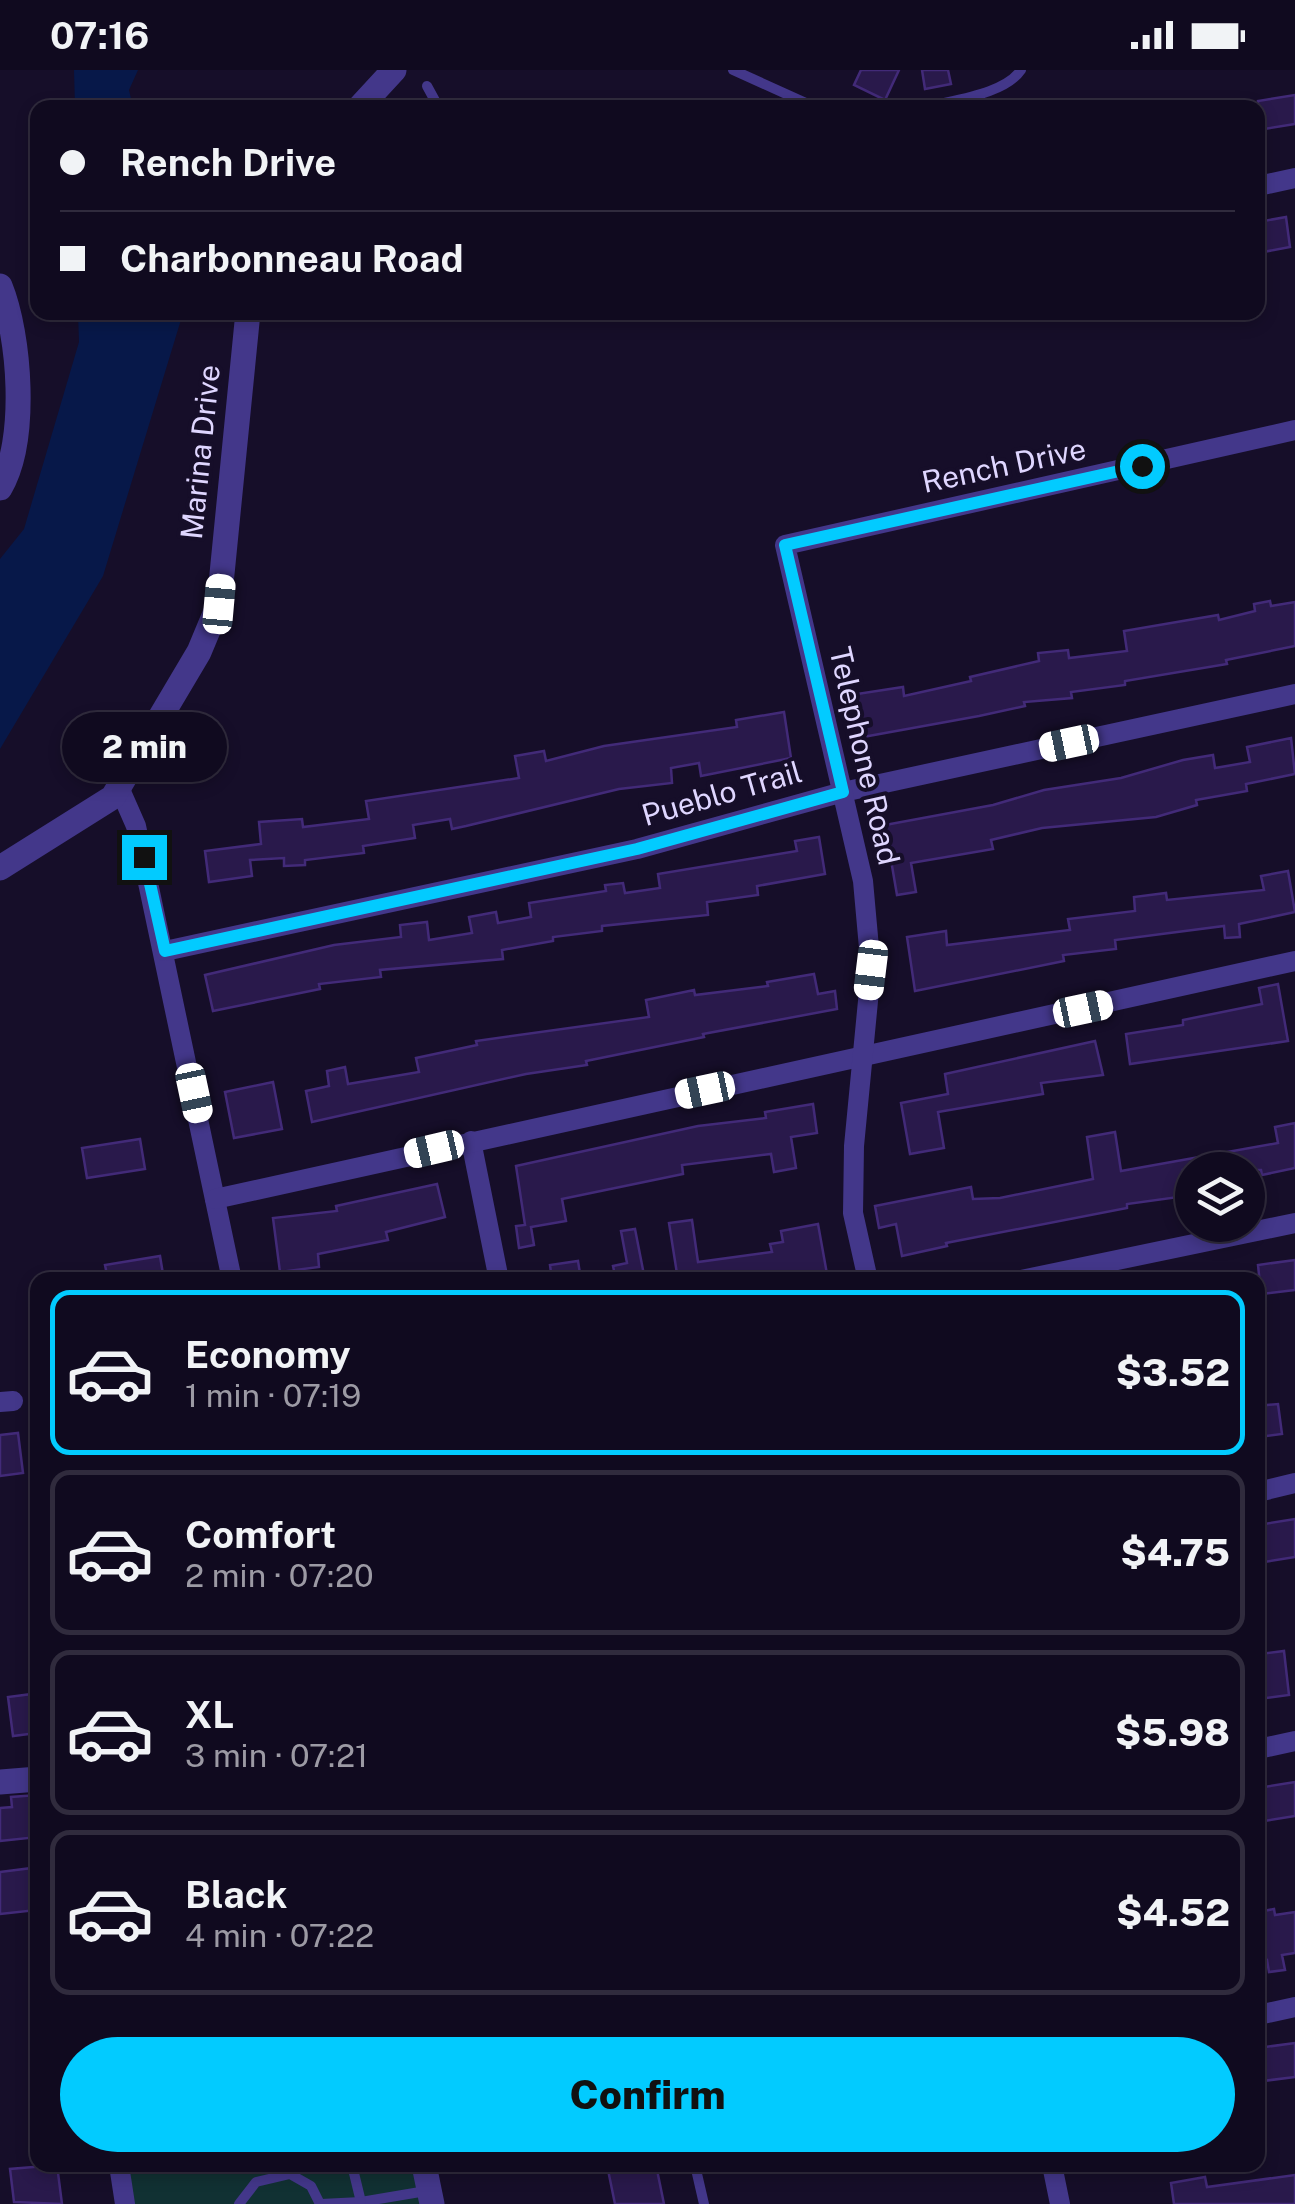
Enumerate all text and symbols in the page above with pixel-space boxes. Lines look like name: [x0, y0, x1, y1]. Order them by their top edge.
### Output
text: 07:16: [50, 13, 149, 58]
text: Rench Drive: [120, 140, 336, 185]
text: Charbonneau Road: [120, 236, 464, 281]
street label: Marina Drive: [173, 363, 227, 541]
street label: Rench Drive: [919, 430, 1089, 500]
route start: [1120, 444, 1165, 489]
car: [201, 573, 237, 635]
street label: Telephone Road: [822, 643, 908, 868]
callout: 2 min: [62, 712, 226, 782]
car: [1037, 722, 1101, 764]
text: 2 min: [102, 728, 187, 765]
street label: Pueblo Trail: [637, 753, 806, 833]
route end: [122, 835, 167, 880]
car: [852, 938, 890, 1002]
car: [1051, 988, 1115, 1030]
car: [173, 1061, 215, 1125]
car: [673, 1069, 737, 1111]
car: [401, 1128, 467, 1170]
map controls: [1175, 1152, 1265, 1242]
button: layers: [1175, 1152, 1265, 1242]
icon: car: [65, 1328, 155, 1418]
text: Economy: [185, 1332, 351, 1377]
text: $3.52: [1116, 1350, 1230, 1395]
text: 1 min · 07:19: [185, 1377, 361, 1414]
icon: car: [65, 1508, 155, 1598]
text: Comfort: [185, 1512, 336, 1557]
text: $4.75: [1120, 1530, 1230, 1575]
text: 2 min · 07:20: [185, 1557, 374, 1594]
icon: car: [65, 1688, 155, 1778]
text: XL: [185, 1692, 234, 1737]
text: $5.98: [1115, 1710, 1230, 1755]
text: 3 min · 07:21: [185, 1737, 368, 1774]
icon: car: [65, 1868, 155, 1958]
text: Black: [185, 1872, 288, 1917]
text: $4.52: [1116, 1890, 1230, 1935]
text: 4 min · 07:22: [185, 1917, 374, 1954]
button: Confirm: [60, 2037, 1235, 2152]

